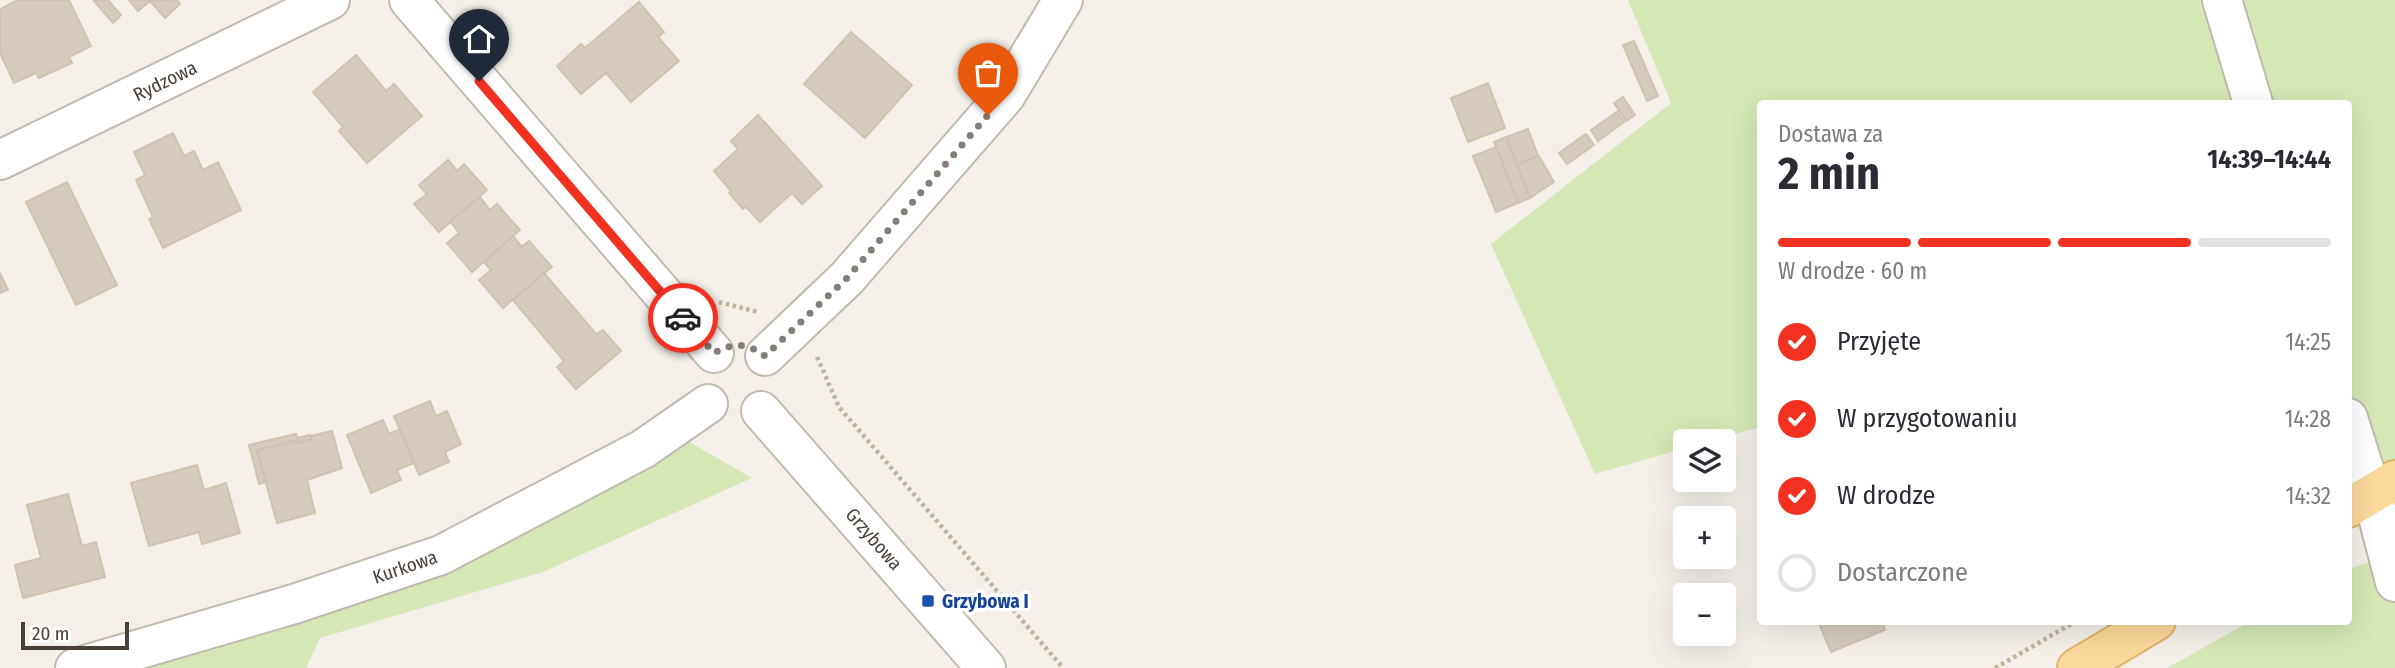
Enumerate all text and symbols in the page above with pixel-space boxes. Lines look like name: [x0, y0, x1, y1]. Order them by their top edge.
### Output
pin: [449, 9, 509, 81]
icon: home: [460, 20, 498, 58]
pin: [958, 43, 1018, 115]
icon: bag: [969, 54, 1007, 92]
street label: Rydzowa: [129, 56, 201, 106]
text: Dostawa za: [1778, 120, 1883, 148]
text: 14:39–14:44: [2207, 144, 2331, 175]
text: 2 min: [1778, 146, 1880, 201]
text: W drodze · 60 m: [1778, 257, 1927, 285]
courier: [648, 283, 718, 353]
icon: car: [664, 299, 702, 337]
icon: check: [1778, 323, 1816, 361]
text: Przyjęte: [1837, 326, 1921, 357]
text: 14:25: [2285, 328, 2331, 356]
icon: check: [1778, 400, 1816, 438]
text: W przygotowaniu: [1837, 403, 2018, 434]
text: 14:28: [2284, 405, 2331, 433]
map controls: [1673, 429, 1736, 646]
button: layers: [1673, 429, 1736, 492]
icon: check: [1778, 477, 1816, 515]
text: W drodze: [1837, 480, 1935, 511]
text: 14:32: [2285, 482, 2331, 510]
street label: Grzybowa: [841, 503, 907, 575]
button: +: [1673, 506, 1736, 569]
street label: Kurkowa: [370, 545, 440, 589]
text: Dostarczone: [1837, 557, 1968, 588]
button: −: [1673, 583, 1736, 646]
place label: Grzybowa I: [942, 590, 1029, 613]
marker: Grzybowa I: [920, 593, 936, 609]
scale bar: [21, 619, 130, 651]
text: 20 m: [32, 622, 69, 645]

